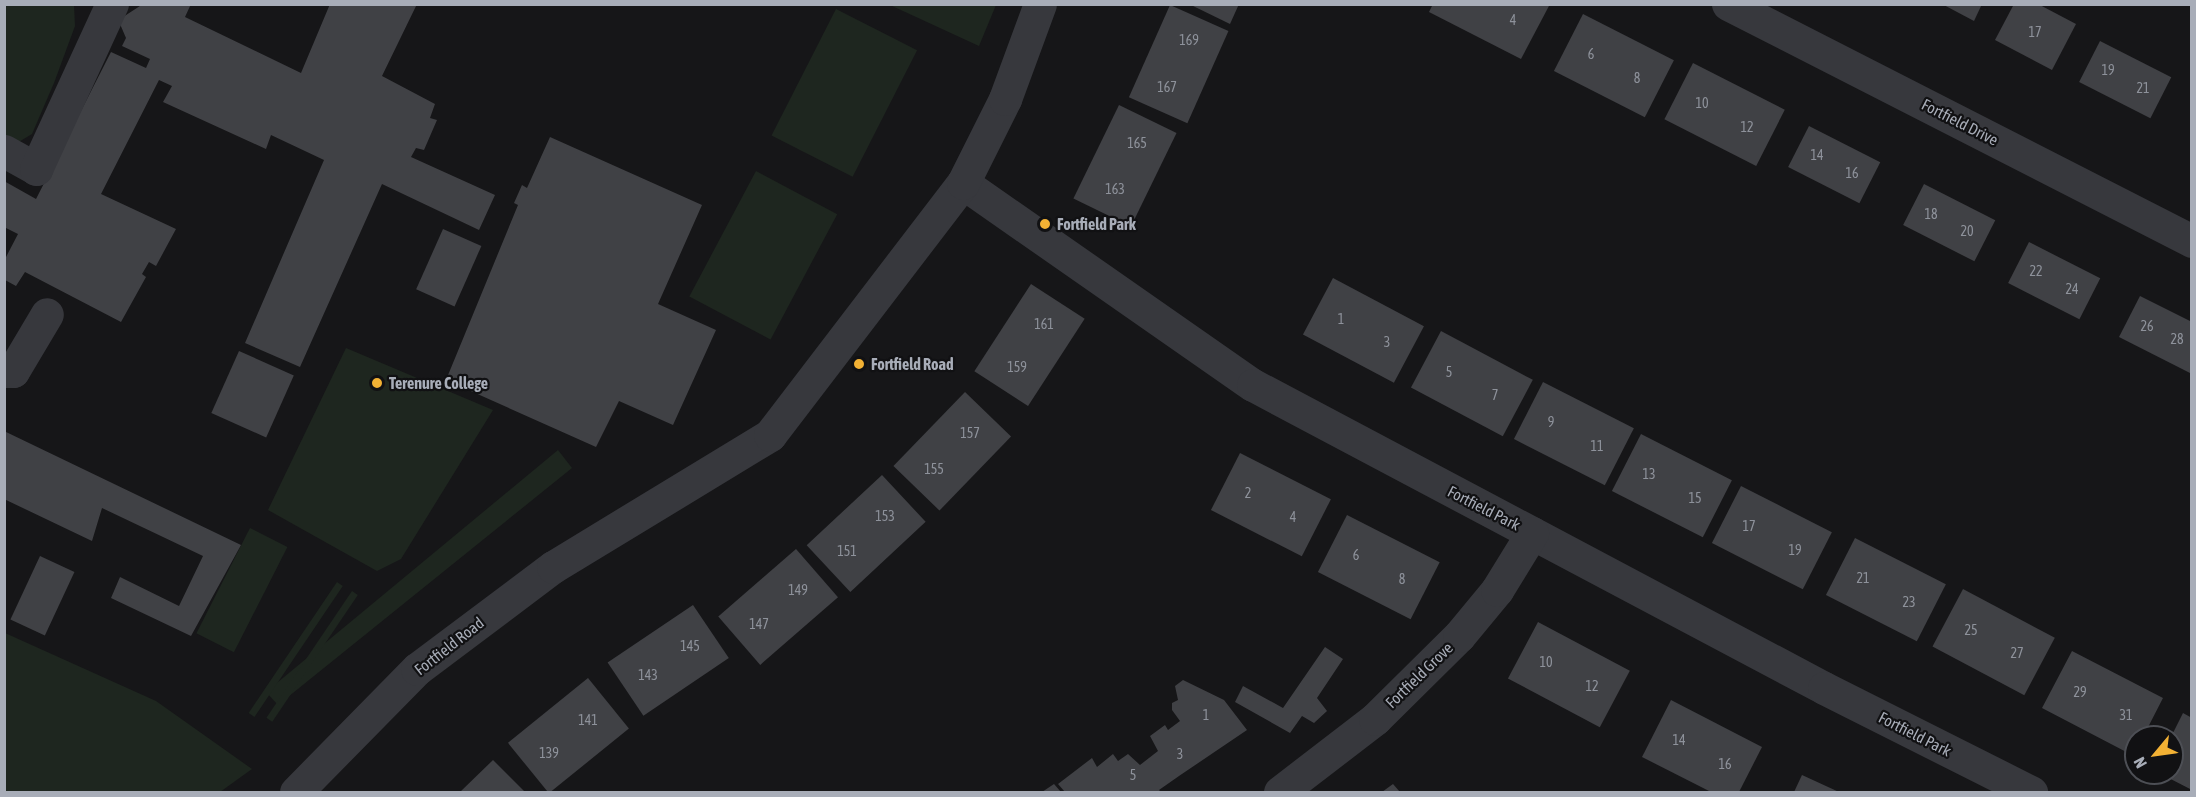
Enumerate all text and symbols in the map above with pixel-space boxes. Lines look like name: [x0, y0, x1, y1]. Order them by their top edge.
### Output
house number: 4: [1510, 12, 1516, 28]
house number: 17: [2028, 24, 2042, 40]
house number: 169: [1179, 32, 1199, 48]
house number: 6: [1588, 46, 1594, 62]
house number: 19: [2101, 62, 2115, 78]
house number: 8: [1634, 70, 1640, 86]
house number: 167: [1157, 79, 1177, 95]
house number: 21: [2136, 80, 2150, 96]
house number: 10: [1695, 95, 1709, 111]
street label: Fortfield Drive: [1919, 95, 2001, 149]
house number: 12: [1740, 119, 1754, 135]
house number: 165: [1127, 135, 1147, 151]
house number: 14: [1810, 147, 1824, 163]
house number: 16: [1845, 165, 1859, 181]
house number: 163: [1105, 181, 1125, 197]
house number: 18: [1924, 206, 1938, 222]
place label: Fortfield Park: [1057, 214, 1136, 234]
marker: Fortfield Park: [1038, 217, 1052, 231]
house number: 20: [1960, 223, 1974, 239]
house number: 22: [2029, 263, 2043, 279]
house number: 24: [2065, 281, 2079, 297]
house number: 1: [1338, 311, 1344, 327]
house number: 161: [1034, 316, 1054, 332]
house number: 26: [2140, 318, 2154, 334]
house number: 28: [2170, 331, 2184, 347]
house number: 3: [1384, 334, 1390, 350]
place label: Fortfield Road: [871, 354, 954, 374]
marker: Fortfield Road: [852, 357, 866, 371]
house number: 159: [1007, 359, 1027, 375]
house number: 5: [1446, 364, 1452, 380]
place label: Terenure College: [389, 373, 488, 393]
marker: Terenure College: [370, 376, 384, 390]
house number: 7: [1492, 387, 1498, 403]
house number: 9: [1548, 414, 1554, 430]
house number: 157: [960, 425, 980, 441]
house number: 11: [1590, 438, 1604, 454]
house number: 155: [924, 461, 944, 477]
house number: 13: [1642, 466, 1656, 482]
street label: Fortfield Park: [1445, 482, 1523, 534]
house number: 2: [1245, 485, 1251, 501]
house number: 15: [1688, 490, 1702, 506]
house number: 153: [875, 508, 895, 524]
house number: 4: [1290, 509, 1296, 525]
house number: 17: [1742, 518, 1756, 534]
house number: 19: [1788, 542, 1802, 558]
house number: 151: [837, 543, 857, 559]
house number: 6: [1353, 547, 1359, 563]
house number: 21: [1856, 570, 1870, 586]
house number: 8: [1399, 571, 1405, 587]
house number: 149: [788, 582, 808, 598]
house number: 23: [1902, 594, 1916, 610]
street label: Fortfield Road: [411, 613, 487, 679]
house number: 147: [749, 616, 769, 632]
house number: 25: [1964, 622, 1978, 638]
house number: 145: [680, 638, 700, 654]
street label: Fortfield Grove: [1381, 638, 1457, 712]
house number: 27: [2010, 645, 2024, 661]
house number: 10: [1539, 654, 1553, 670]
house number: 143: [638, 667, 658, 683]
house number: 12: [1585, 678, 1599, 694]
house number: 29: [2073, 684, 2087, 700]
house number: 1: [1203, 707, 1209, 723]
house number: 31: [2119, 707, 2133, 723]
street label: Fortfield Park: [1876, 708, 1954, 760]
house number: 141: [578, 712, 598, 728]
north arrow: [2124, 725, 2184, 785]
house number: 14: [1672, 732, 1686, 748]
house number: 139: [539, 745, 559, 761]
house number: 3: [1177, 746, 1183, 762]
text: N: [2130, 754, 2150, 771]
house number: 16: [1718, 756, 1732, 772]
house number: 5: [1130, 767, 1136, 783]

